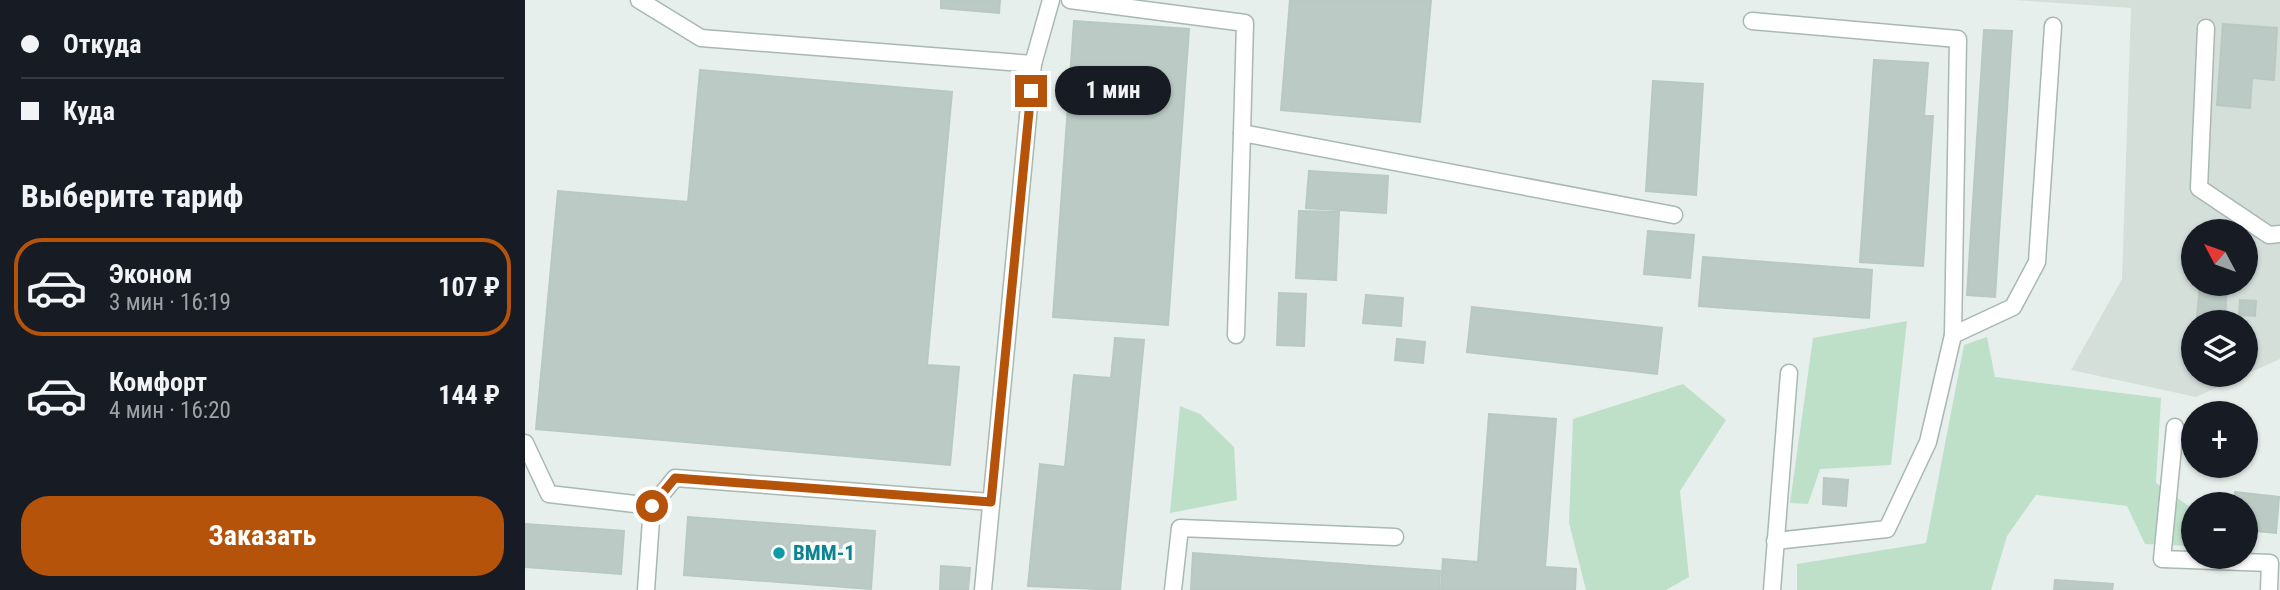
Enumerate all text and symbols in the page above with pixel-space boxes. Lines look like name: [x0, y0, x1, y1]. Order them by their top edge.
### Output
text: Откуда: [63, 29, 141, 59]
callout: 1 мин: [1055, 66, 1171, 116]
route end: [1015, 75, 1047, 107]
text: 1 мин: [1085, 77, 1141, 104]
text: Куда: [63, 96, 115, 126]
text: Выберите тариф: [21, 177, 243, 215]
north arrow: [2181, 219, 2257, 296]
map controls: [2181, 219, 2258, 569]
icon: car: [25, 256, 88, 319]
text: Эконом: [109, 259, 192, 289]
text: 107 ₽: [438, 272, 500, 302]
text: 3 мин · 16:19: [109, 289, 231, 316]
button: layers: [2181, 310, 2258, 387]
icon: car: [25, 364, 88, 427]
text: Комфорт: [109, 367, 207, 397]
text: 144 ₽: [438, 380, 500, 410]
text: 4 мин · 16:20: [109, 397, 231, 424]
button: +: [2181, 401, 2258, 478]
route start: [636, 490, 668, 522]
button: −: [2181, 492, 2258, 569]
button: Заказать: [21, 496, 504, 576]
place label: ВММ-1: [793, 541, 855, 565]
marker: ВММ-1: [771, 545, 787, 561]

